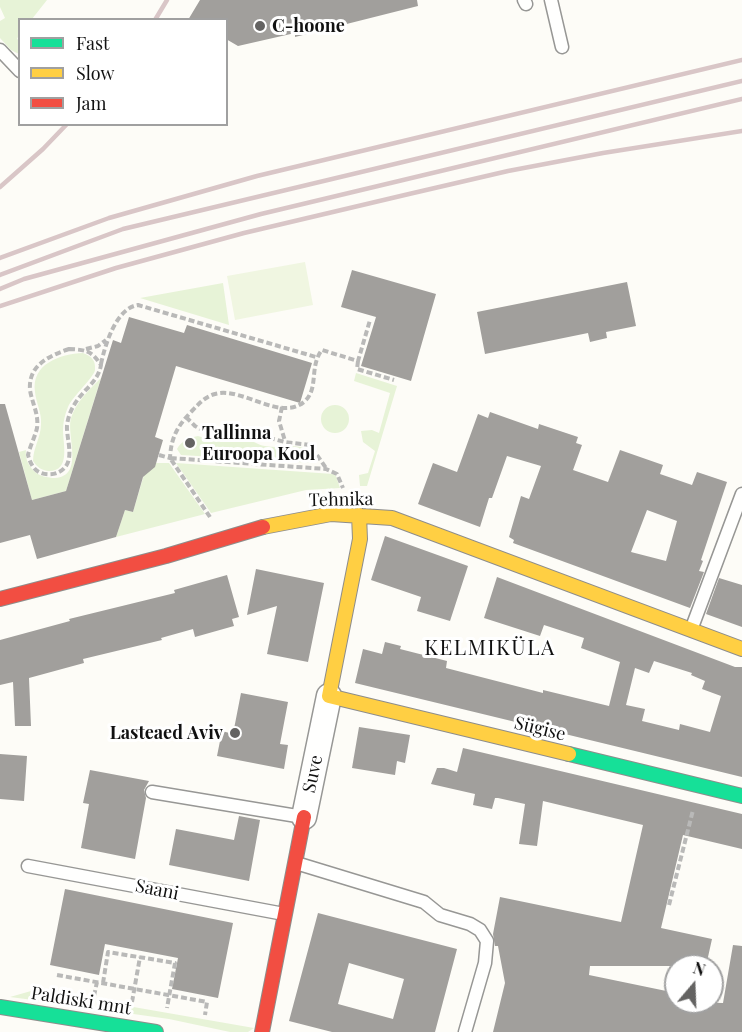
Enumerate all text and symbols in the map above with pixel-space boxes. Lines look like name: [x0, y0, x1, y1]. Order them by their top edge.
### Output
place label: C-hoone: [272, 15, 345, 37]
legend: [18, 18, 228, 126]
marker: C-hoone: [253, 19, 267, 33]
text: Fast: [76, 31, 109, 55]
text: Slow: [76, 61, 114, 85]
text: Jam: [76, 91, 106, 115]
place label: Tallinna Euroopa Kool: [202, 422, 315, 464]
marker: Tallinna Euroopa Kool: [183, 436, 197, 450]
street label: Tehnika: [308, 489, 374, 511]
district label: KELMIKÜLA: [424, 635, 556, 661]
street label: Sügise: [512, 712, 568, 746]
place label: Lasteaed Aviv: [110, 722, 223, 744]
marker: Lasteaed Aviv: [228, 726, 242, 740]
street label: Suve: [298, 753, 328, 795]
street label: Saani: [134, 875, 180, 905]
north arrow: [664, 954, 724, 1014]
text: N: [690, 957, 708, 980]
street label: Paldiski mnt: [29, 982, 133, 1020]

